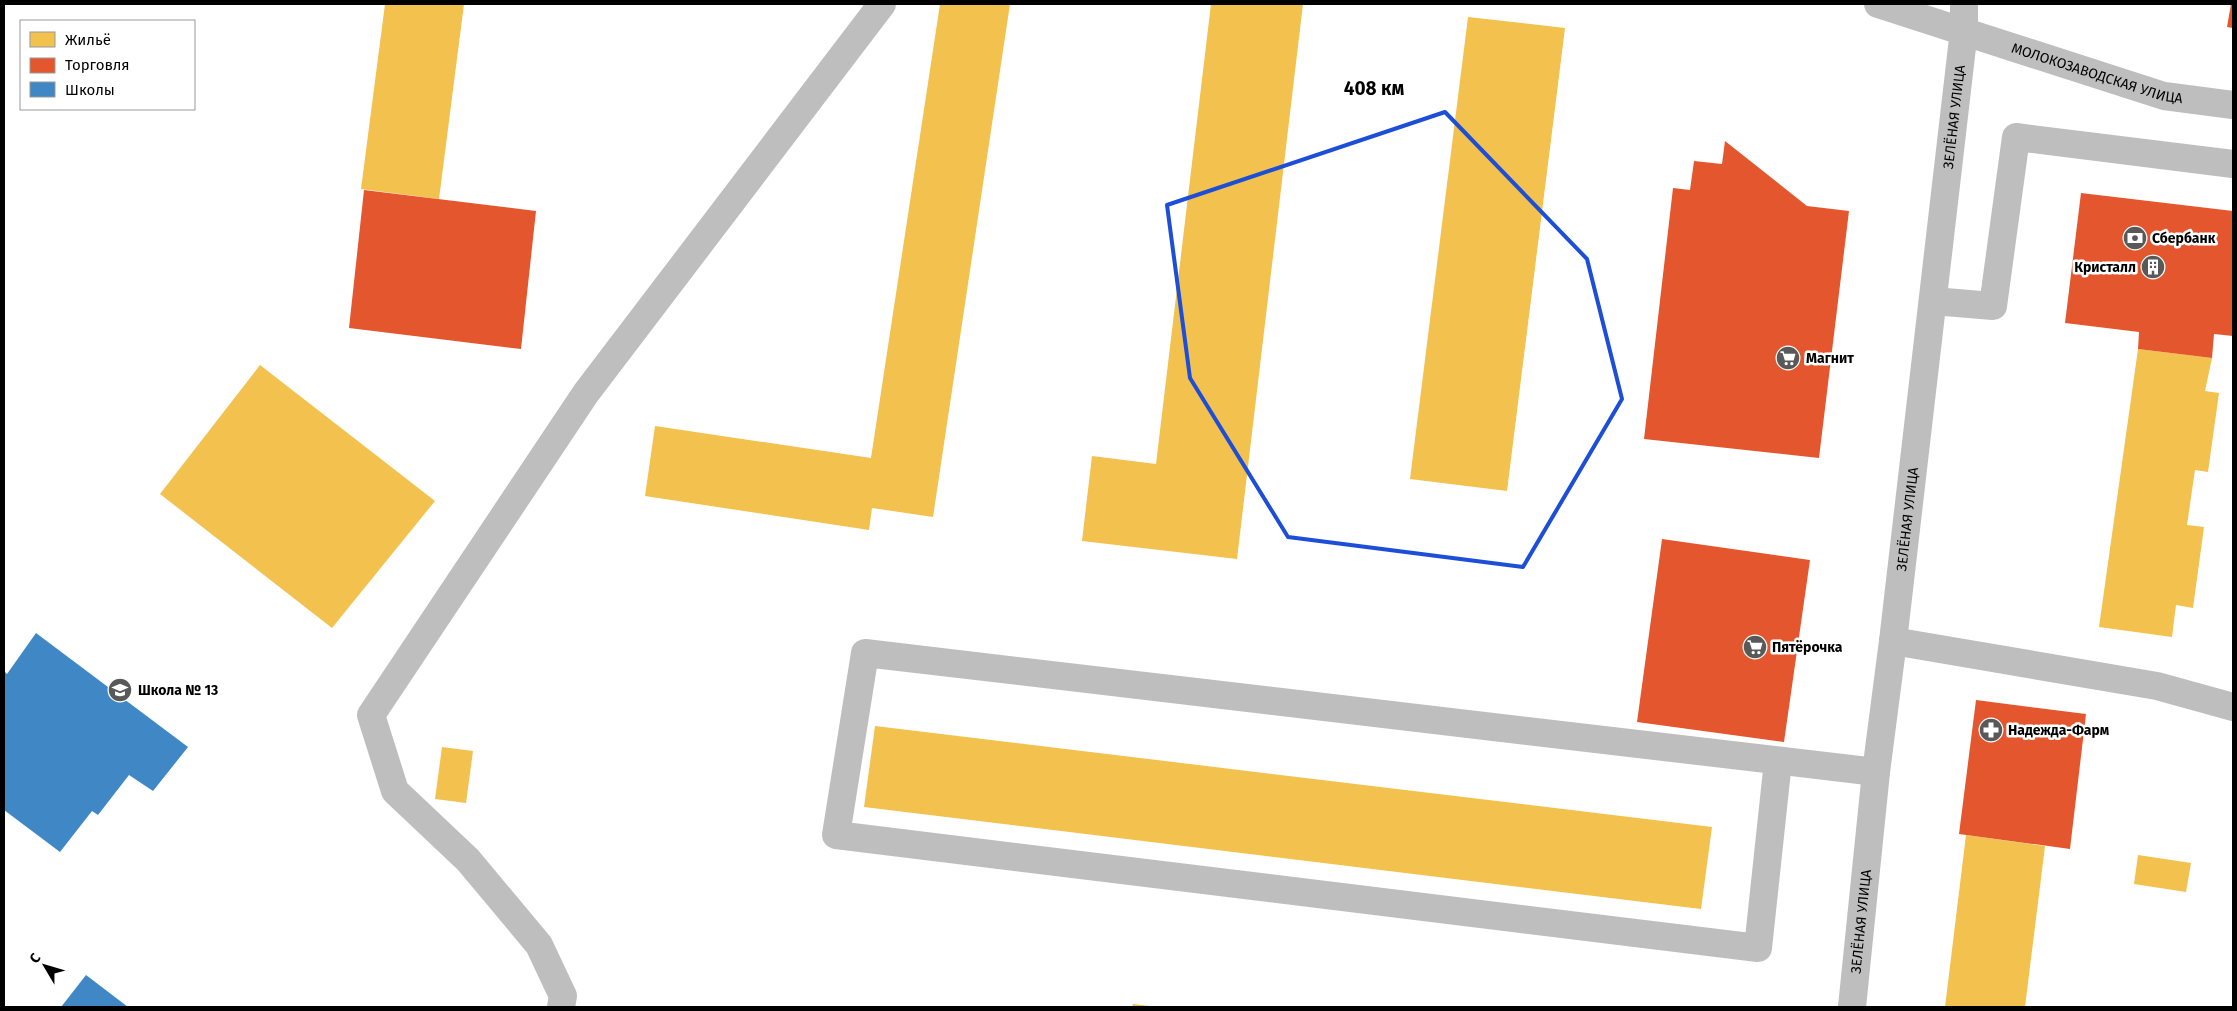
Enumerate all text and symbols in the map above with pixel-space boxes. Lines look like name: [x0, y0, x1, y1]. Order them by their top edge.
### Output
legend: [20, 20, 195, 110]
text: Жильё: [65, 31, 111, 49]
street label: МОЛОКОЗАВОДСКАЯ УЛИЦА: [2010, 39, 2184, 107]
text: Торговля: [65, 56, 130, 74]
street label: ЗЕЛЁНАЯ УЛИЦА: [1939, 64, 1968, 170]
district label: 408 км: [1344, 77, 1405, 100]
text: Школы: [65, 81, 115, 99]
bank icon: Сбербанк: [2122, 225, 2148, 251]
place label: Сбербанк: [2152, 230, 2216, 247]
building icon: Кристалл: [2140, 254, 2166, 280]
place label: Кристалл: [2074, 259, 2136, 276]
supermarket icon: Магнит: [1775, 345, 1801, 371]
place label: Магнит: [1806, 350, 1854, 367]
street label: ЗЕЛЁНАЯ УЛИЦА: [1893, 466, 1922, 572]
supermarket icon: Пятёрочка: [1742, 634, 1768, 660]
place label: Пятёрочка: [1772, 639, 1843, 656]
school or university icon: Школа № 13: [107, 677, 133, 703]
place label: Школа № 13: [138, 682, 218, 699]
pharmacy icon: Надежда-Фарм: [1978, 717, 2004, 743]
place label: Надежда-Фарм: [2008, 722, 2109, 739]
street label: ЗЕЛЁНАЯ УЛИЦА: [1847, 869, 1875, 974]
north arrow: [20, 941, 70, 991]
text: С: [26, 950, 44, 967]

